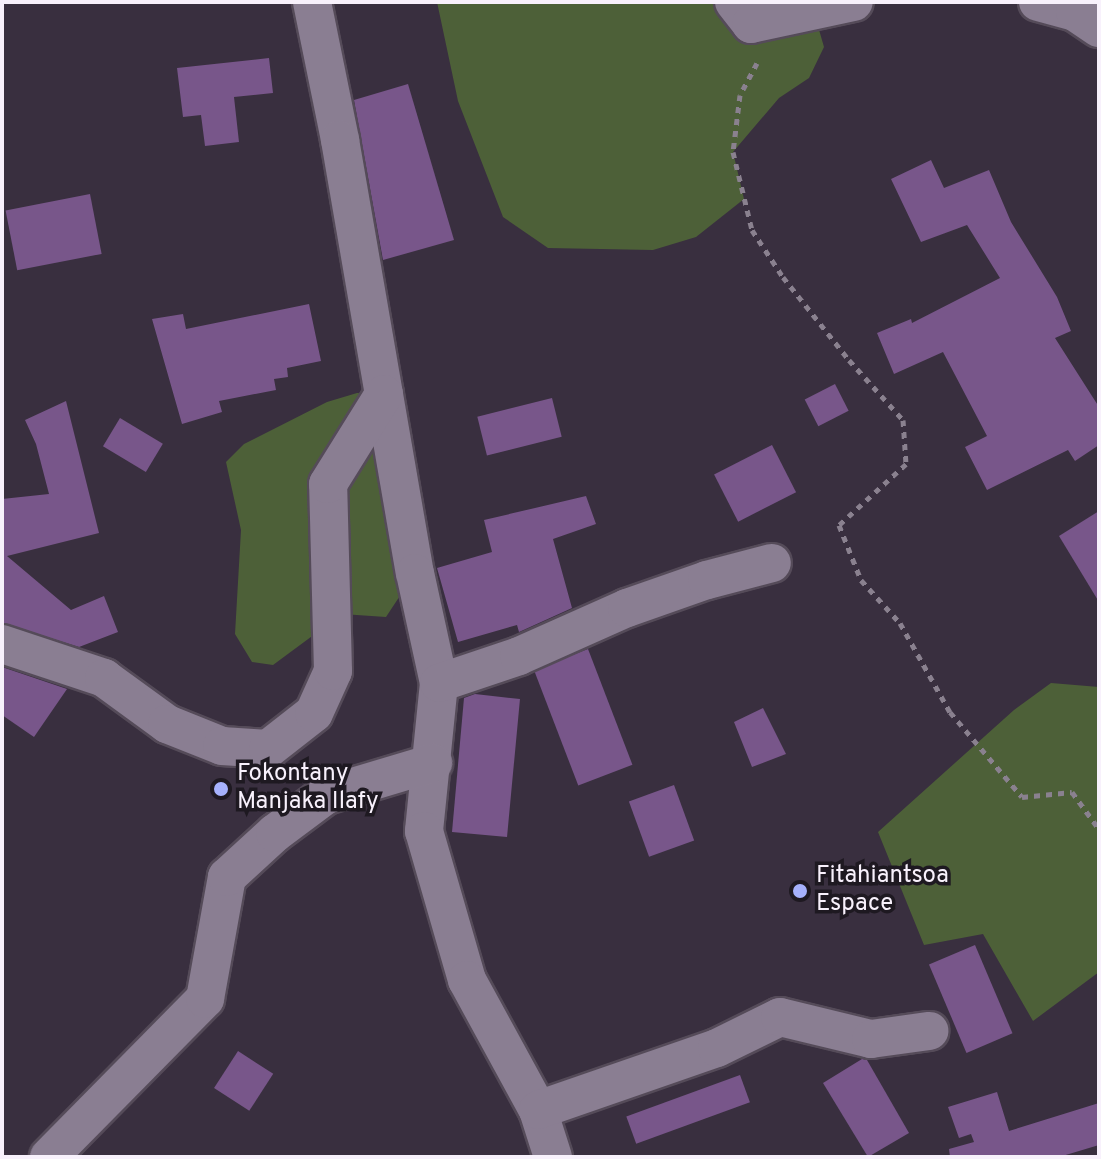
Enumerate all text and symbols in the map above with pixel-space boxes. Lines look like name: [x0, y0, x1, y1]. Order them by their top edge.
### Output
place label: Fokontany Manjaka Ilafy: [237, 761, 379, 817]
marker: Fokontany Manjaka Ilafy: [212, 780, 230, 798]
place label: Fitahiantsoa Espace: [816, 863, 949, 919]
marker: Fitahiantsoa Espace: [791, 882, 809, 900]

